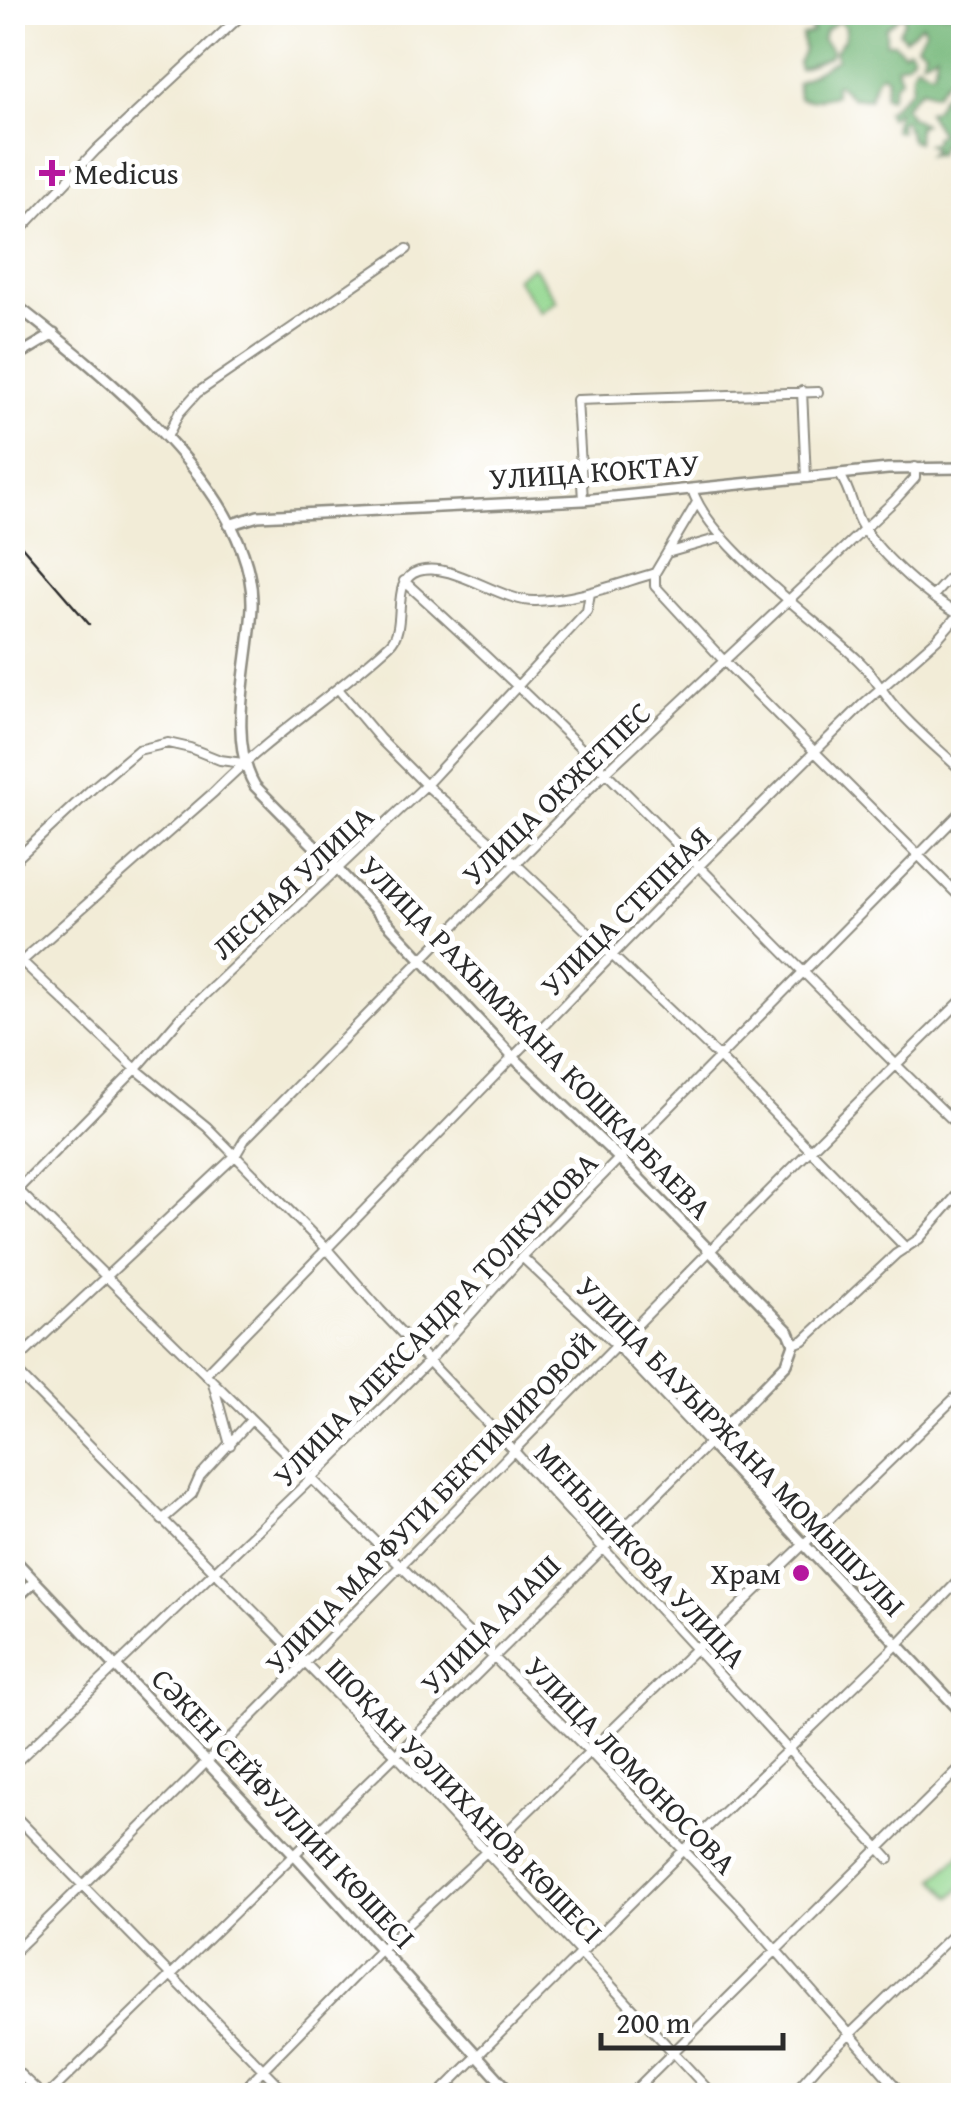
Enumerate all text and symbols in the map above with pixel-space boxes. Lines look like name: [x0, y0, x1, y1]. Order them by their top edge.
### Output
place label: Medicus: [74, 151, 179, 195]
marker: Medicus: [39, 160, 65, 186]
street label: УЛИЦА КОКТАУ: [488, 442, 701, 500]
street label: УЛИЦА ОКЖЕТПЕС: [452, 691, 660, 895]
street label: ЛЕСНАЯ УЛИЦА: [201, 795, 383, 969]
street label: УЛИЦА СТЕПНАЯ: [530, 816, 720, 1006]
street label: УЛИЦА РАХЫМЖАНА КОШКАРБАЕВА: [350, 845, 722, 1229]
street label: УЛИЦА АЛЕКСАНДРА ТОЛКУНОВА: [262, 1141, 608, 1497]
street label: УЛИЦА БАУЫРЖАНА МОМЫШУЛЫ: [566, 1266, 916, 1626]
street label: УЛИЦА МАРФУГИ БЕКТИМИРОВОЙ: [254, 1322, 606, 1684]
street label: МЕНЬШИКОВА УЛИЦА: [525, 1432, 757, 1678]
street label: УЛИЦА АЛАШ: [410, 1544, 570, 1704]
place label: Храм: [710, 1551, 781, 1595]
marker: Храм: [790, 1562, 812, 1584]
street label: УЛИЦА ЛОМОНОСОВА: [515, 1646, 747, 1884]
street label: ШОҚАН УӘЛИХАНОВ КӨШЕСІ: [316, 1647, 614, 1953]
street label: СӘКЕН СЕЙФУЛЛИН КӨШЕСІ: [142, 1658, 426, 1958]
scale bar: [601, 1988, 784, 2050]
text: 200 m: [616, 2000, 691, 2044]

